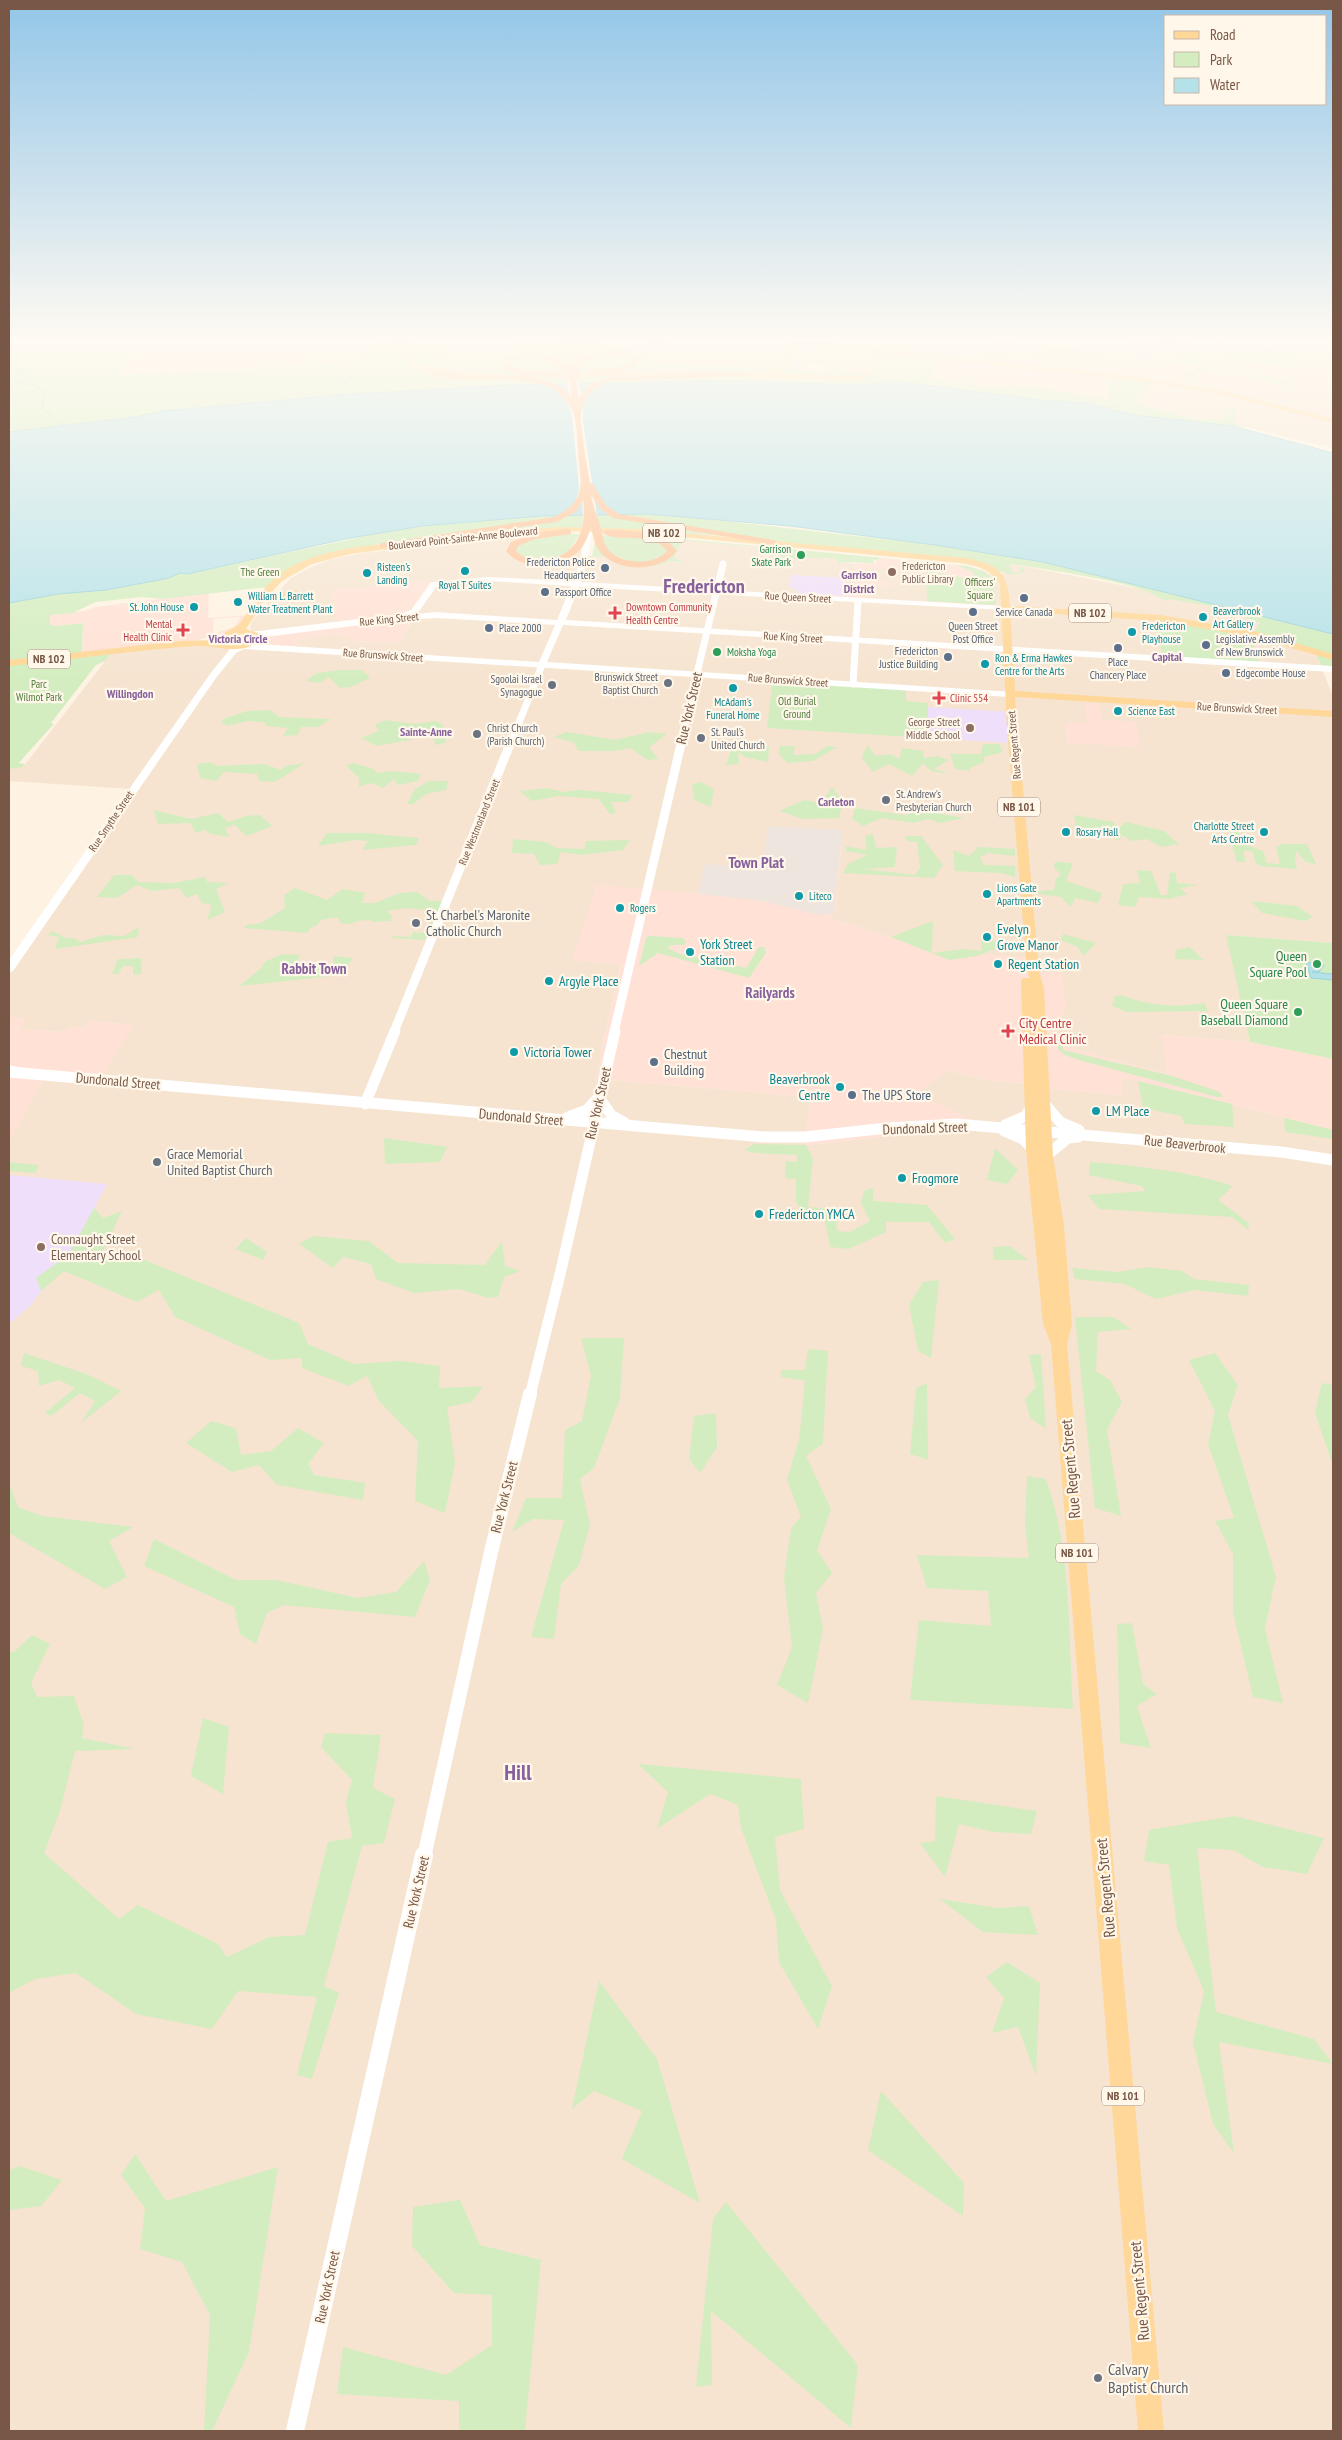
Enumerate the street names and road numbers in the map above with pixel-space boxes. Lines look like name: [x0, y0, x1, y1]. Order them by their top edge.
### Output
street label: Boulevard Point-Sainte-Anne Boulevard: [388, 523, 538, 553]
road number: NB 102: [643, 524, 685, 542]
street label: Rue Queen Street: [764, 588, 832, 606]
road number: NB 102: [1069, 604, 1111, 622]
street label: Rue King Street: [359, 609, 419, 629]
street label: Rue King Street: [763, 628, 823, 646]
street label: Rue Brunswick Street: [342, 645, 424, 665]
road number: NB 102: [28, 650, 70, 669]
street label: Rue York Street: [672, 670, 706, 746]
street label: Rue Brunswick Street: [747, 670, 829, 690]
street label: Rue Brunswick Street: [1197, 699, 1277, 717]
street label: Rue Regent Street: [1004, 710, 1024, 780]
street label: Rue Westmorland Street: [455, 777, 503, 867]
street label: Rue Smythe Street: [85, 788, 137, 854]
road number: NB 101: [998, 798, 1040, 816]
street label: Rue York Street: [581, 1065, 615, 1141]
street label: Dundonald Street: [75, 1068, 161, 1094]
street label: Dundonald Street: [478, 1104, 564, 1130]
street label: Dundonald Street: [882, 1118, 968, 1138]
street label: Rue Beaverbrook: [1143, 1131, 1227, 1157]
street label: Rue Regent Street: [1056, 1418, 1084, 1519]
street label: Rue York Street: [486, 1459, 522, 1535]
road number: NB 101: [1056, 1544, 1098, 1562]
street label: Rue Regent Street: [1091, 1837, 1119, 1938]
street label: Rue York Street: [399, 1854, 433, 1930]
road number: NB 101: [1102, 2086, 1144, 2106]
street label: Rue Regent Street: [1125, 2240, 1153, 2341]
street label: Rue York Street: [311, 2249, 343, 2325]

